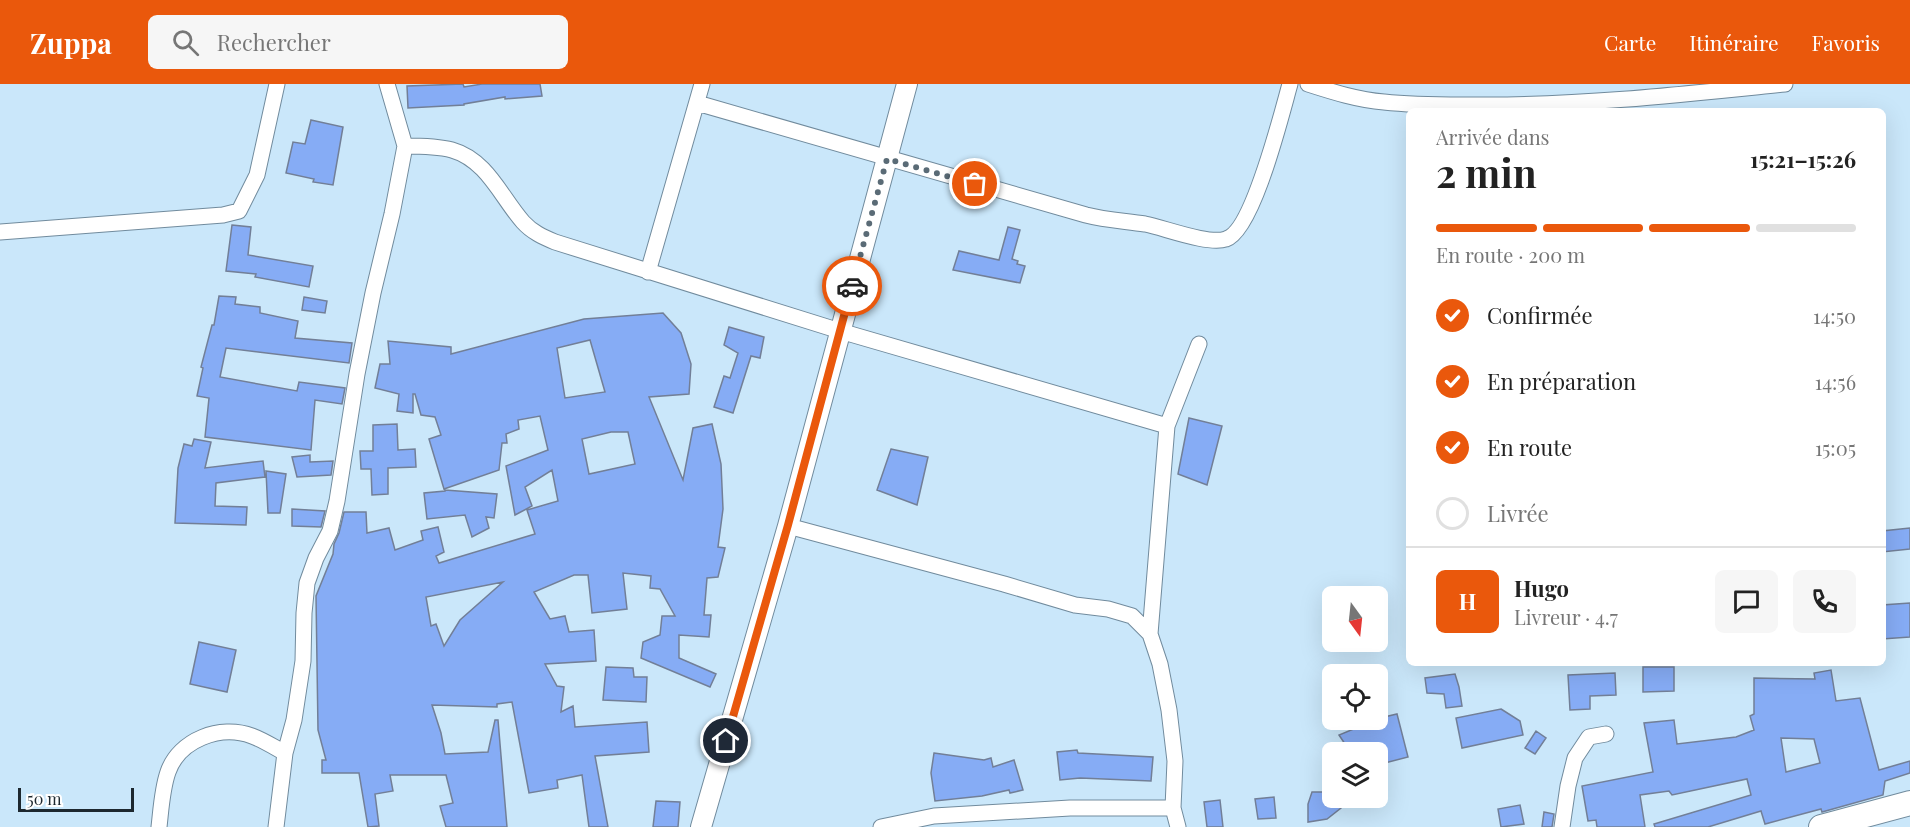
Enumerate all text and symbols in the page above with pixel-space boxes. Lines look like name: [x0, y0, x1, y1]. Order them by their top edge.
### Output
search box: [148, 15, 568, 69]
text: Zuppa: [30, 24, 112, 61]
icon: search: [169, 26, 202, 59]
text: Rechercher: [217, 27, 331, 57]
text: Carte: [1604, 28, 1656, 56]
text: Itinéraire: [1689, 28, 1779, 56]
text: Favoris: [1812, 28, 1880, 56]
text: Arrivée dans: [1436, 123, 1550, 150]
text: 15:21–15:26: [1750, 144, 1856, 174]
text: 2 min: [1436, 146, 1537, 198]
pin: [949, 158, 1000, 209]
icon: bag: [958, 167, 991, 200]
text: En route · 200 m: [1436, 241, 1585, 268]
courier: [822, 256, 882, 316]
icon: car: [836, 270, 869, 303]
icon: check: [1436, 299, 1469, 332]
text: Confirmée: [1487, 300, 1593, 330]
text: 14:50: [1813, 302, 1856, 329]
icon: check: [1436, 365, 1469, 398]
text: En préparation: [1487, 366, 1636, 396]
text: 14:56: [1815, 368, 1856, 395]
icon: check: [1436, 431, 1469, 464]
text: En route: [1487, 432, 1572, 462]
text: 15:05: [1815, 434, 1856, 461]
text: Livrée: [1487, 498, 1549, 528]
button: chat: [1715, 570, 1778, 633]
button: phone: [1793, 570, 1856, 633]
text: Hugo: [1514, 573, 1569, 603]
north arrow: [1322, 586, 1388, 652]
map controls: [1322, 586, 1388, 808]
text: H: [1459, 586, 1476, 616]
text: Livreur · 4.7: [1514, 603, 1618, 630]
button: locate: [1322, 664, 1388, 730]
pin: [700, 715, 751, 766]
icon: home: [709, 724, 742, 757]
button: layers: [1322, 742, 1388, 808]
scale bar: [18, 785, 134, 812]
text: 50 m: [27, 788, 61, 809]

